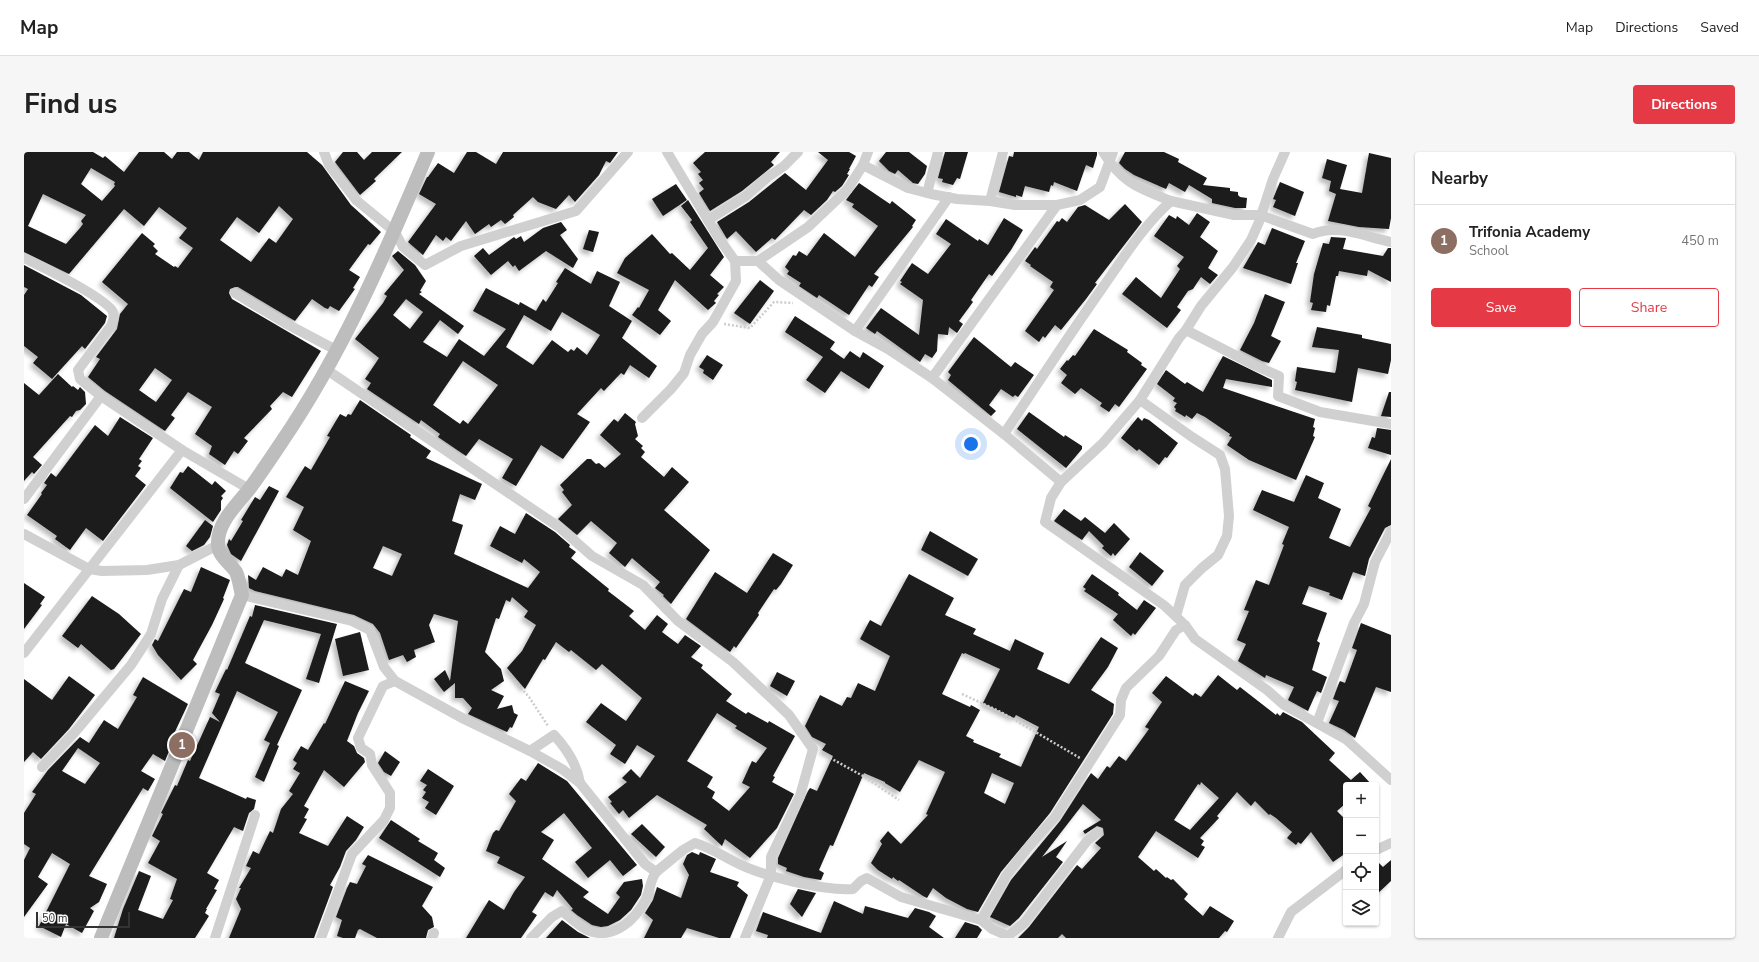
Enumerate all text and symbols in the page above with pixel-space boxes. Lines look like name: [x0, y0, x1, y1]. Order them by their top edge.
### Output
text: Map: [20, 15, 58, 41]
text: Map: [1566, 18, 1593, 37]
text: Directions: [1615, 18, 1678, 37]
text: Saved: [1700, 18, 1739, 37]
text: Find us: [24, 85, 118, 123]
button: Directions: [1633, 85, 1735, 124]
text: Nearby: [1431, 167, 1488, 190]
text: Trifonia Academy: [1469, 222, 1590, 242]
text: 1: [1440, 232, 1448, 250]
text: 450 m: [1681, 232, 1719, 250]
text: School: [1469, 242, 1509, 260]
button: Save: [1431, 288, 1571, 327]
button: Share: [1579, 288, 1719, 327]
your location: [961, 434, 981, 454]
pin: 1: [169, 730, 195, 760]
map controls: [1343, 782, 1379, 926]
button: +: [1343, 782, 1379, 818]
button: −: [1343, 818, 1379, 854]
button: locate: [1343, 854, 1379, 890]
button: layers: [1343, 890, 1379, 926]
scale bar: [36, 910, 130, 929]
text: 50 m: [42, 911, 67, 926]

